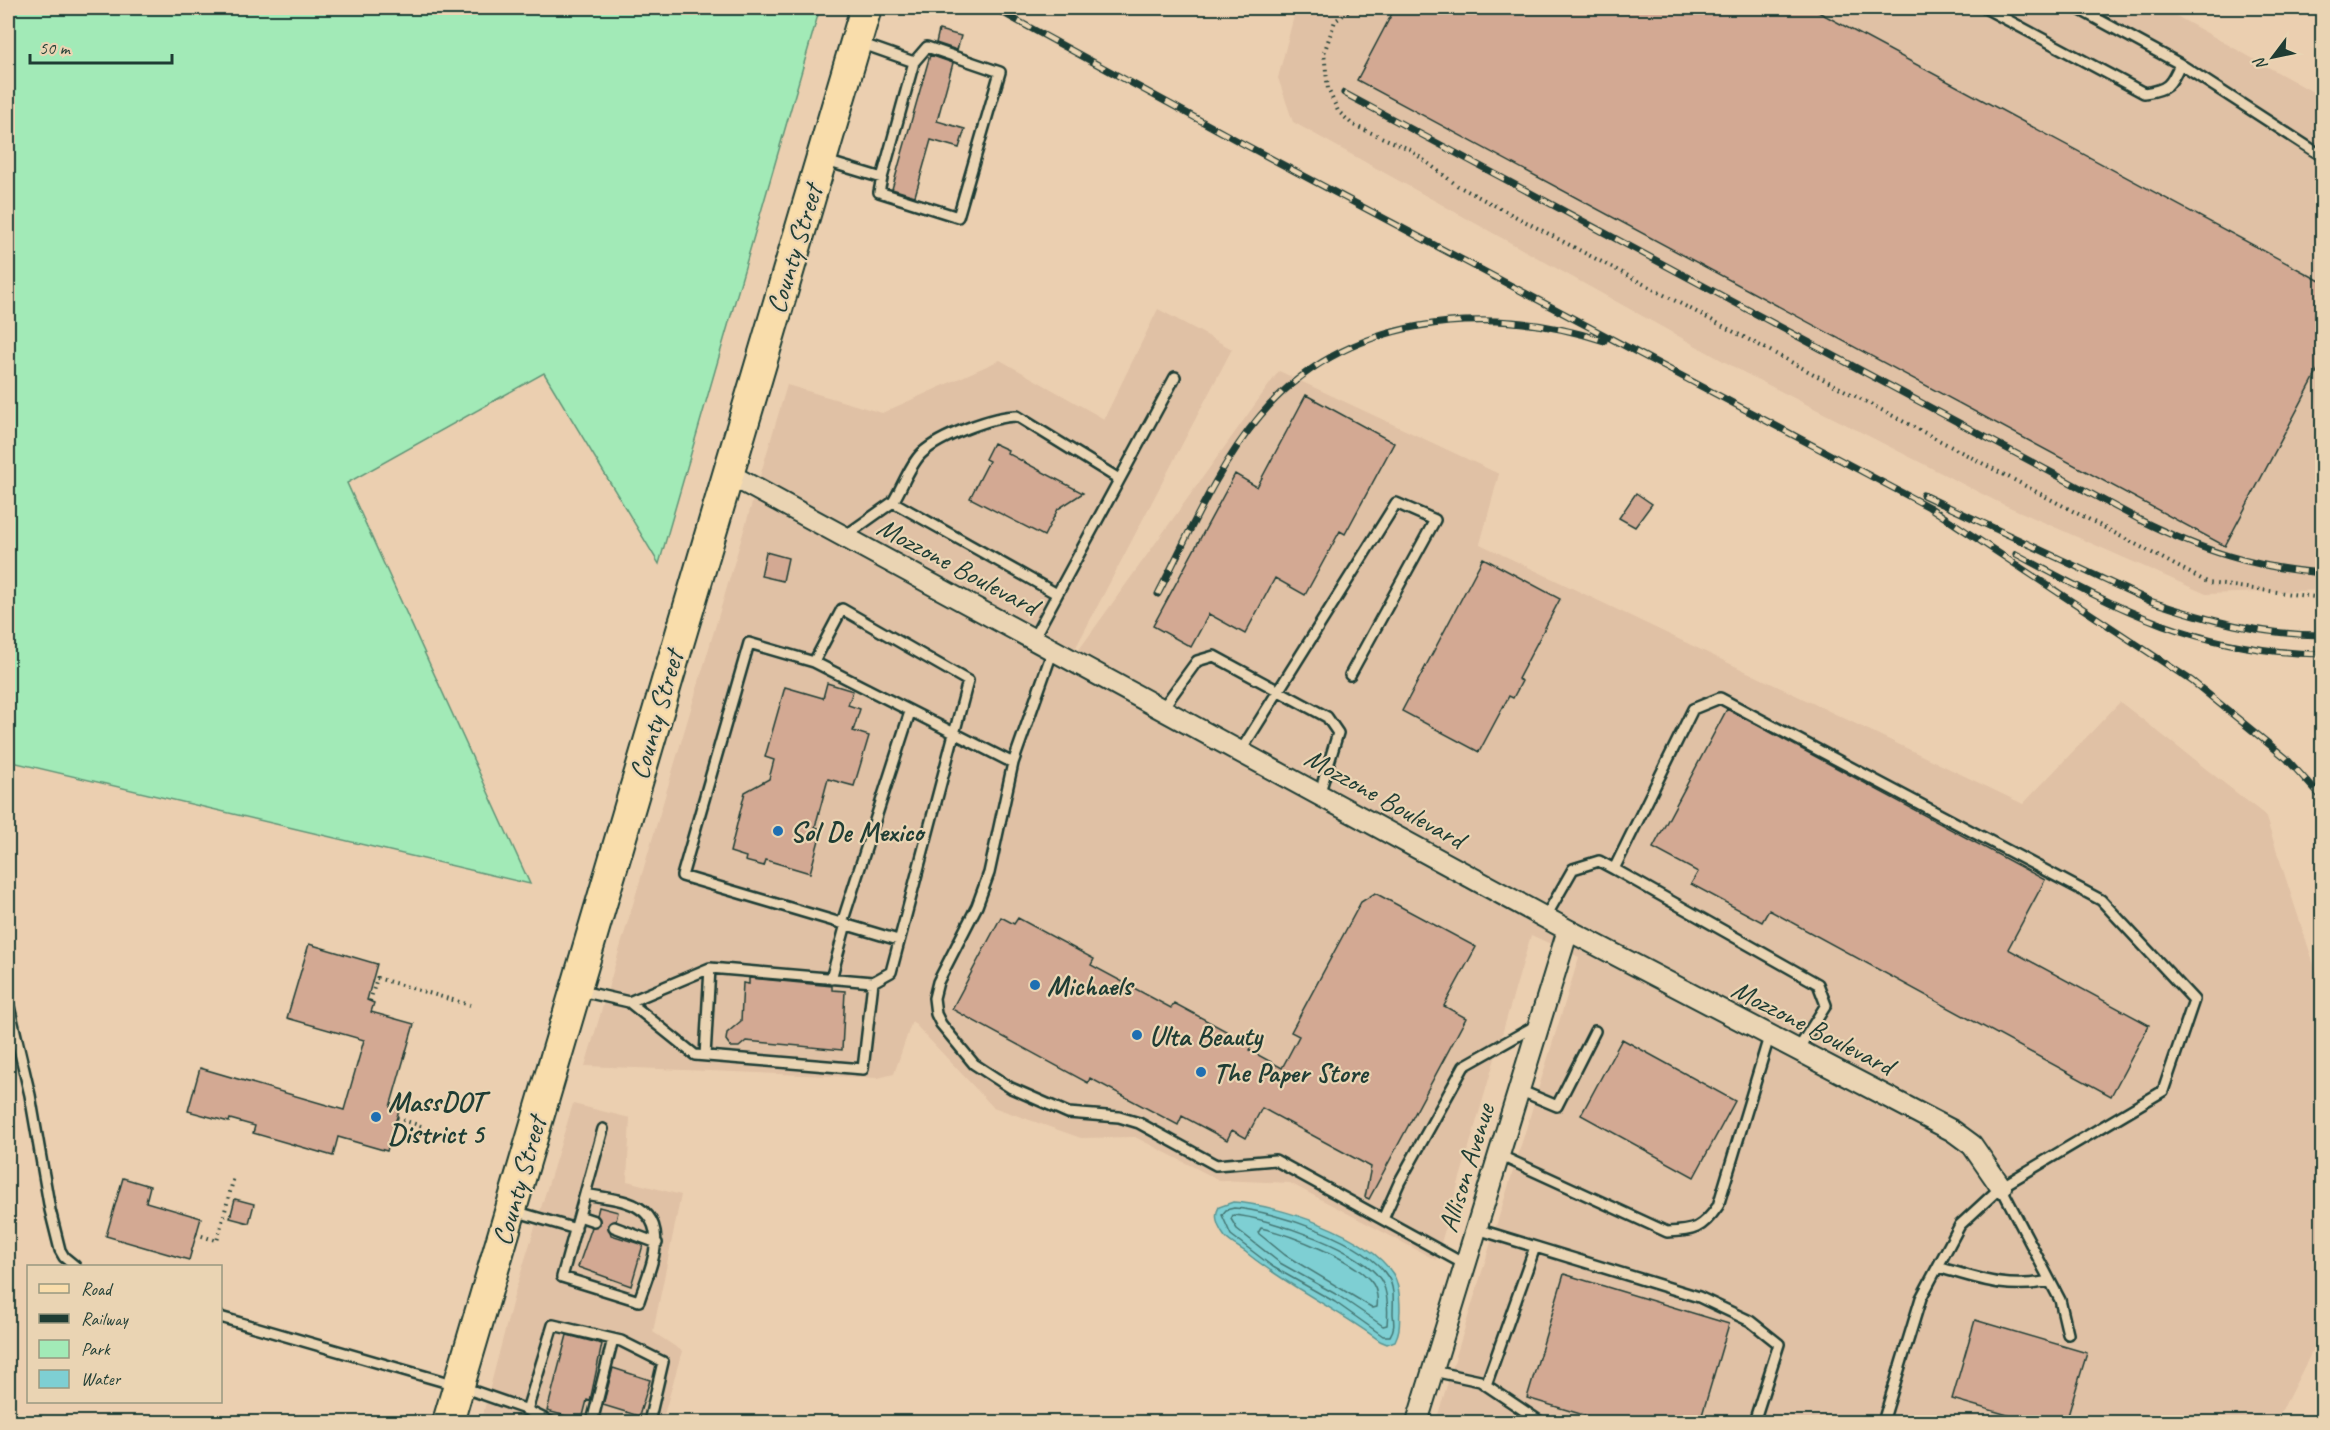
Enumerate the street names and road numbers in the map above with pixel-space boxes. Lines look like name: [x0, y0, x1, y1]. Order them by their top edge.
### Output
street label: County Street: [758, 177, 831, 318]
street label: Mozzone Boulevard: [872, 509, 1048, 625]
street label: County Street: [621, 643, 692, 784]
street label: Mozzone Boulevard: [1299, 740, 1474, 858]
street label: Mozzone Boulevard: [1726, 971, 1903, 1085]
street label: Allison Avenue: [1430, 1098, 1503, 1236]
street label: County Street: [484, 1109, 555, 1250]

